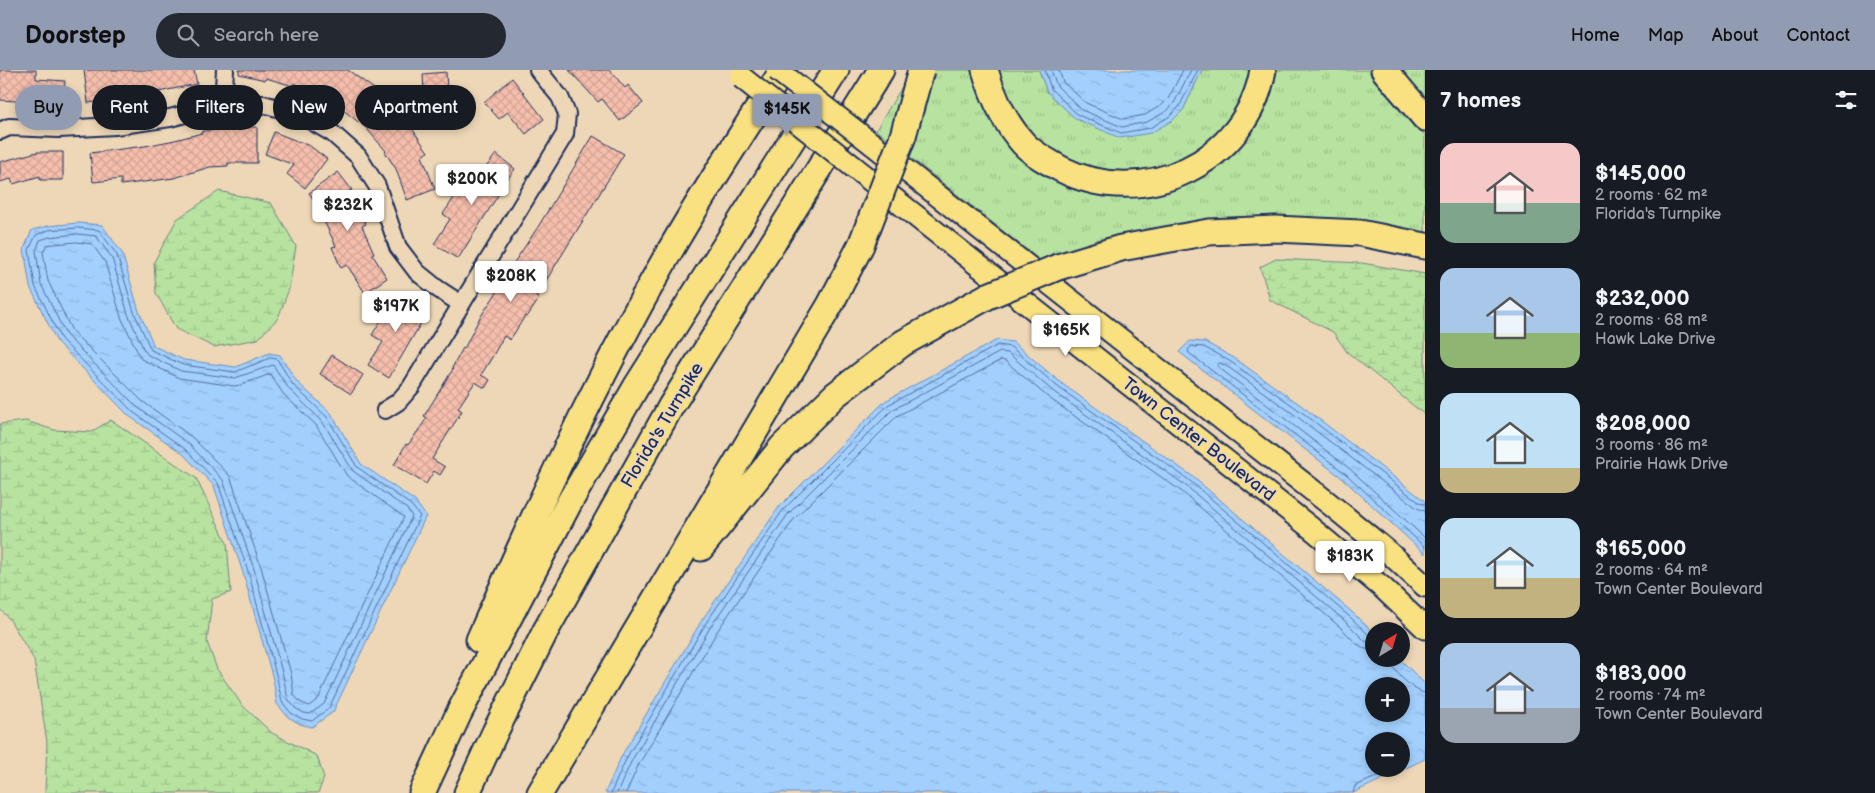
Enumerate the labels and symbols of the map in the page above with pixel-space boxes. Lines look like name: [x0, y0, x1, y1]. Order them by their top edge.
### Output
pin: $145K: [752, 93, 822, 136]
pin: $200K: [437, 164, 507, 206]
pin: $232K: [313, 190, 383, 232]
pin: $208K: [476, 260, 546, 303]
pin: $197K: [361, 290, 431, 333]
pin: $165K: [1031, 314, 1101, 357]
street label: Florida's Turnpike: [617, 359, 708, 492]
street label: Town Center Boulevard: [1118, 373, 1280, 506]
pin: $183K: [1315, 540, 1385, 583]
north arrow: [1365, 622, 1410, 668]

